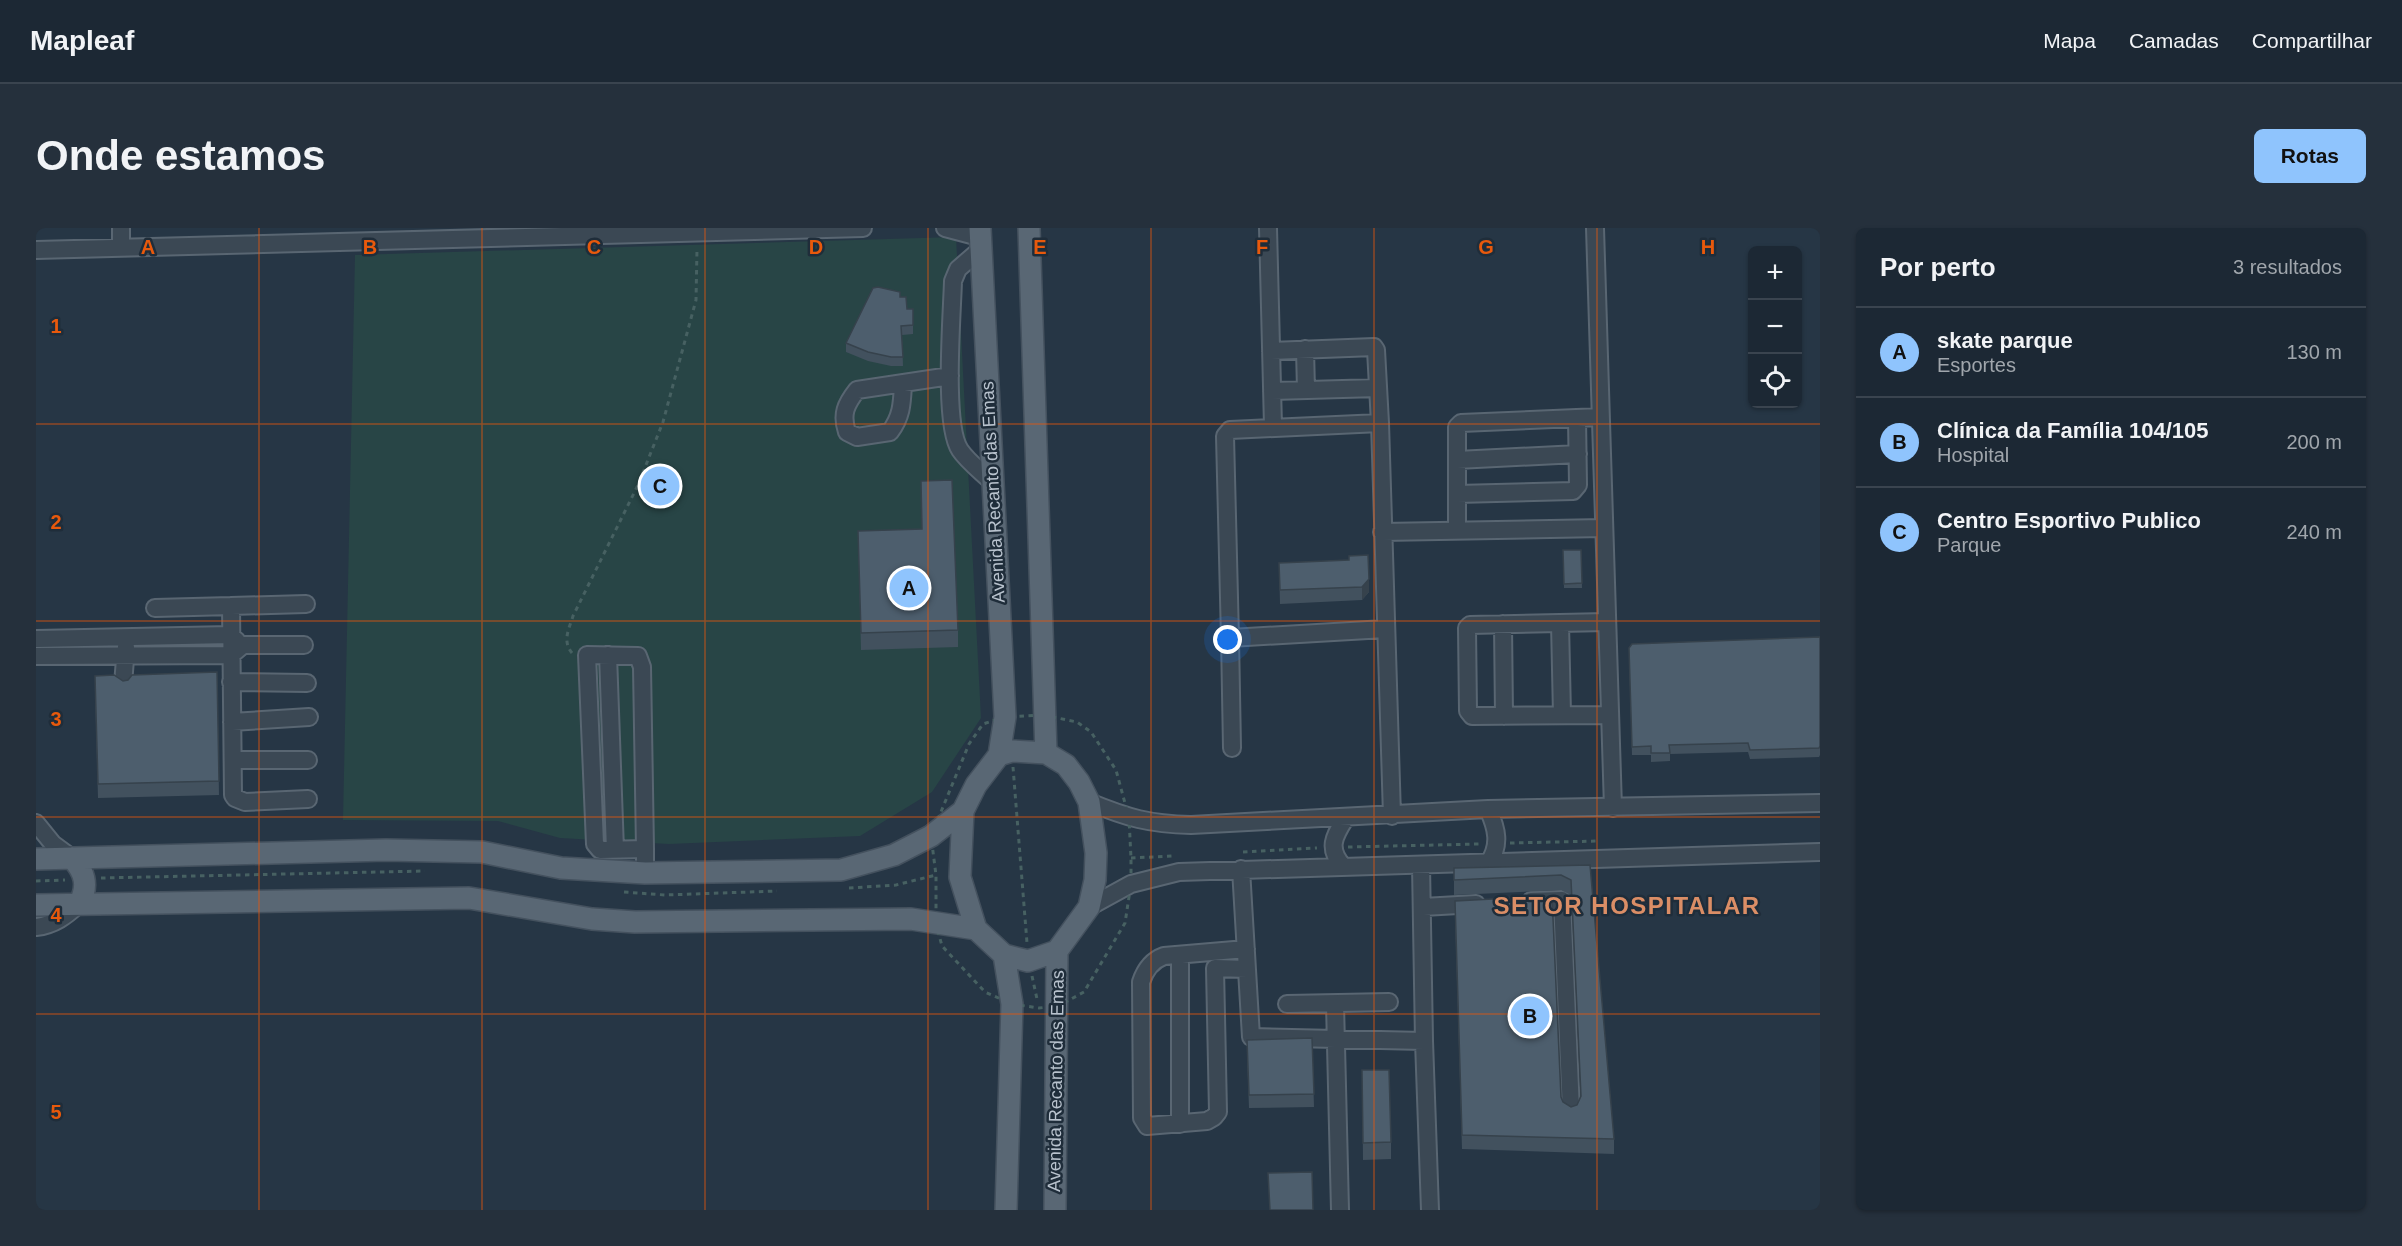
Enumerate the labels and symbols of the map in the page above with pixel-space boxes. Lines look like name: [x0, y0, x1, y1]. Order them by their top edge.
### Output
text: A: [141, 236, 155, 258]
text: B: [363, 236, 377, 258]
text: C: [587, 236, 601, 258]
text: D: [809, 236, 823, 258]
text: E: [1033, 236, 1047, 258]
text: F: [1256, 236, 1268, 258]
text: G: [1478, 236, 1494, 258]
text: H: [1701, 236, 1715, 258]
text: 1: [50, 315, 62, 337]
street label: Avenida Recanto das Emas: [977, 381, 1009, 603]
pin: C: [640, 464, 680, 508]
text: 2: [50, 511, 62, 533]
pin: A: [890, 566, 928, 610]
your location: [1213, 625, 1242, 654]
text: 3: [50, 708, 62, 730]
district label: SETOR HOSPITALAR: [1493, 892, 1761, 919]
text: 4: [50, 904, 62, 926]
street label: Avenida Recanto das Emas: [1044, 970, 1068, 1192]
pin: B: [1510, 994, 1550, 1038]
text: 5: [50, 1101, 62, 1123]

